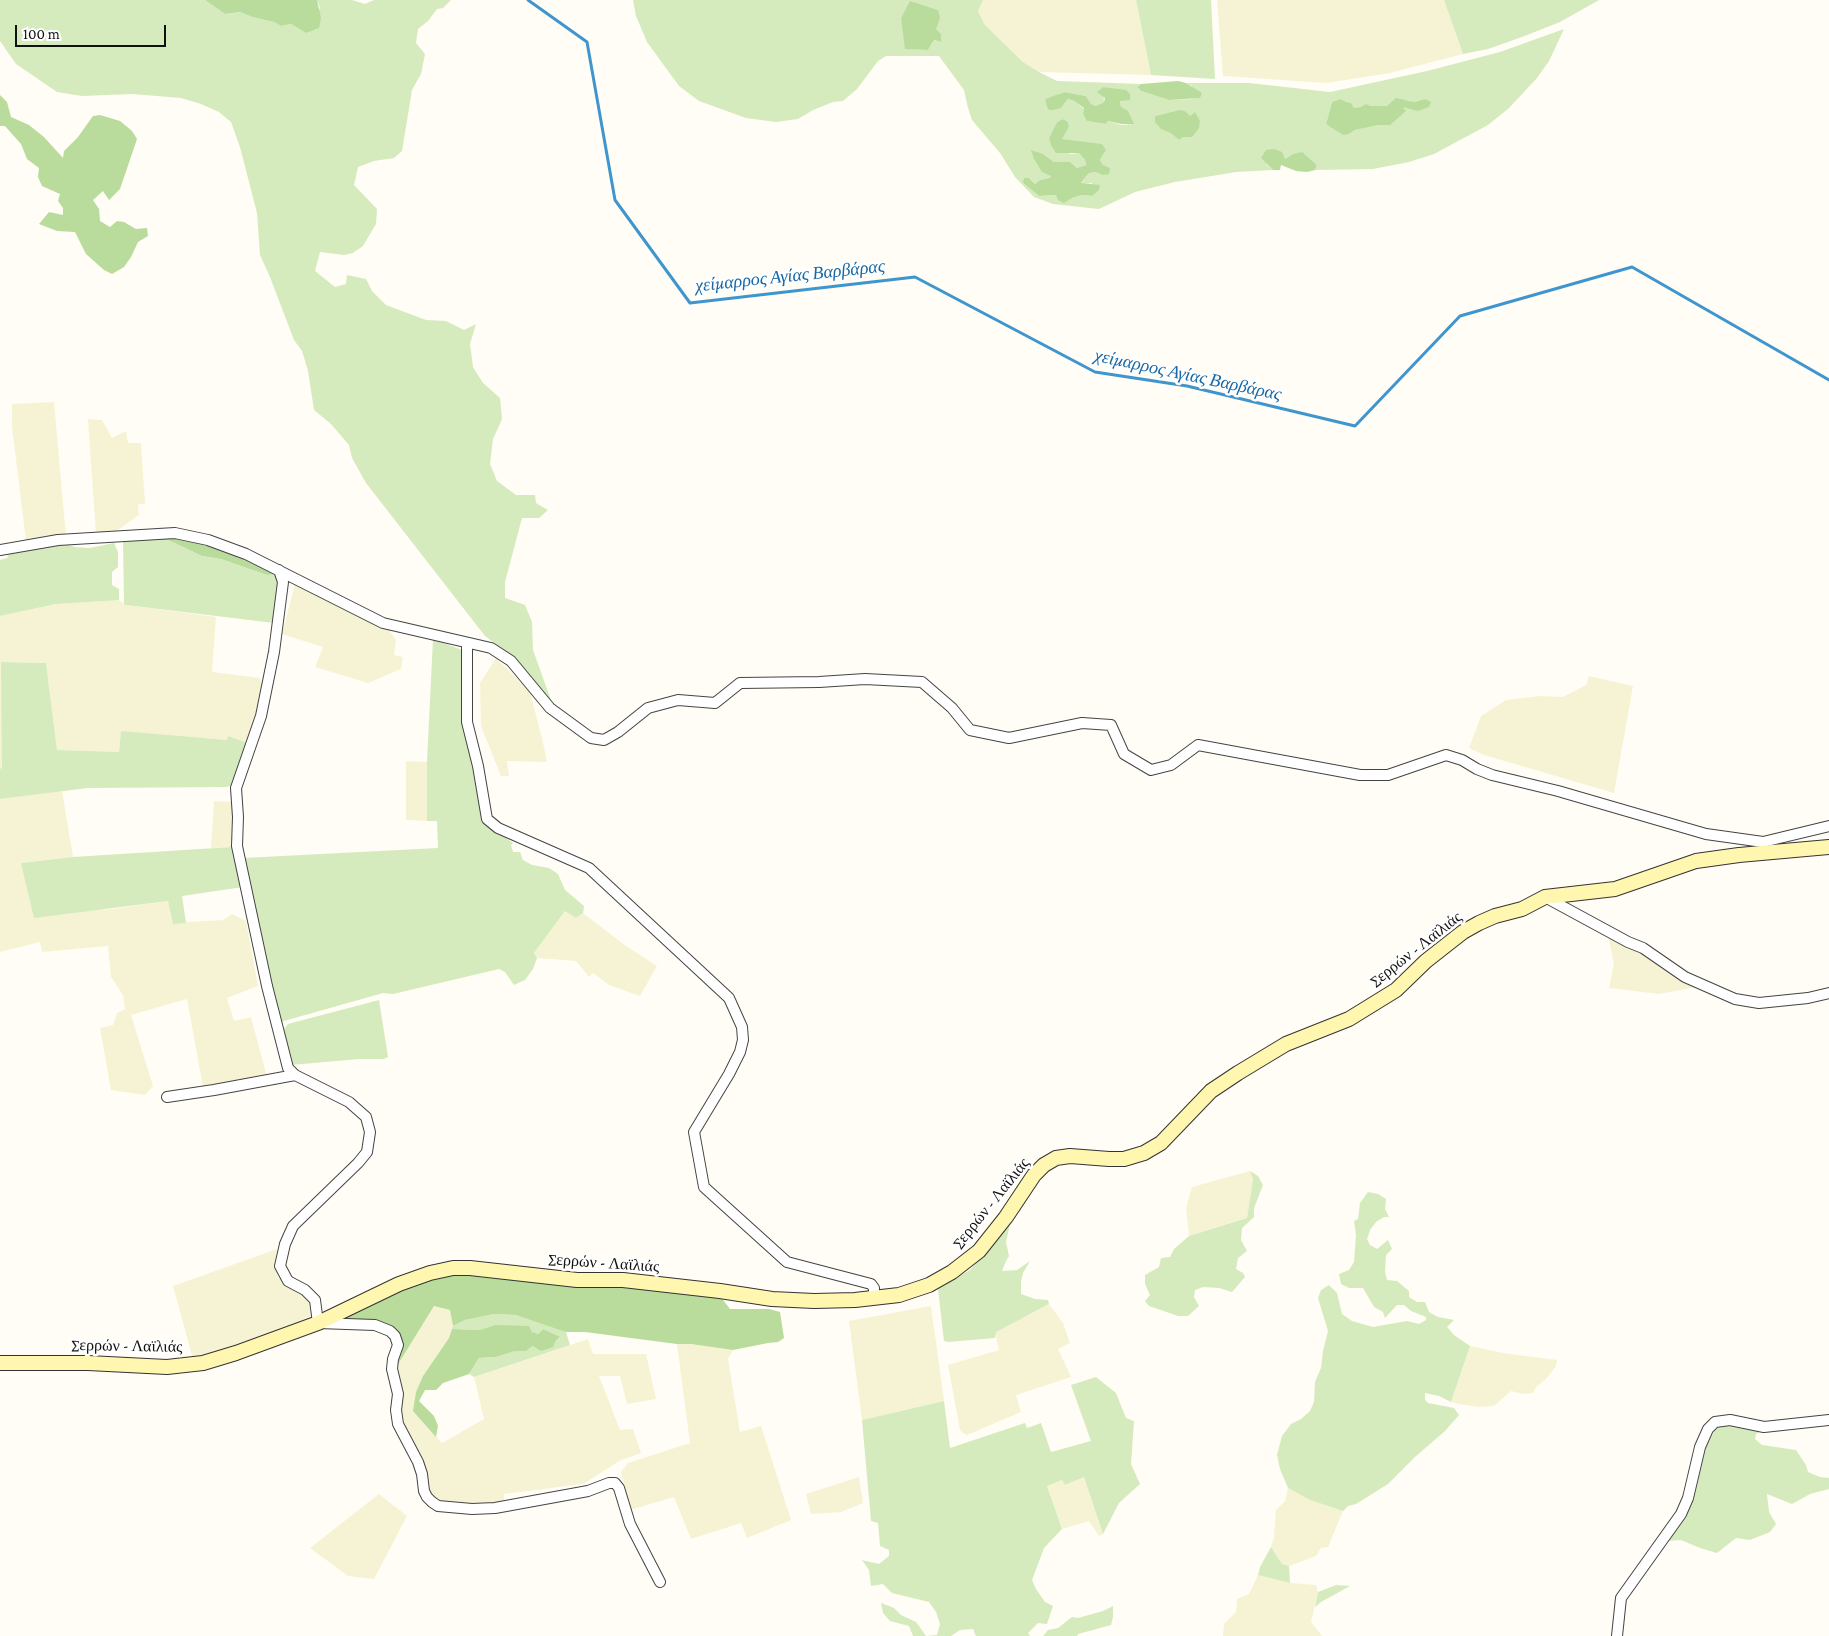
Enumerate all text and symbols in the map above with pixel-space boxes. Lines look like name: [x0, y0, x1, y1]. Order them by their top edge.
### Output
scale bar: [18, 15, 169, 47]
text: 100 m: [23, 26, 60, 42]
water label: χείμαρρος Αγίας Βαρβάρας: [694, 255, 886, 297]
water label: χείμαρρος Αγίας Βαρβάρας: [1092, 345, 1284, 405]
street label: Σερρών - Λαϊλιάς: [1366, 907, 1466, 991]
street label: Σερρών - Λαϊλιάς: [949, 1154, 1033, 1252]
street label: Σερρών - Λαϊλιάς: [548, 1250, 660, 1276]
street label: Σερρών - Λαϊλιάς: [71, 1335, 183, 1357]

